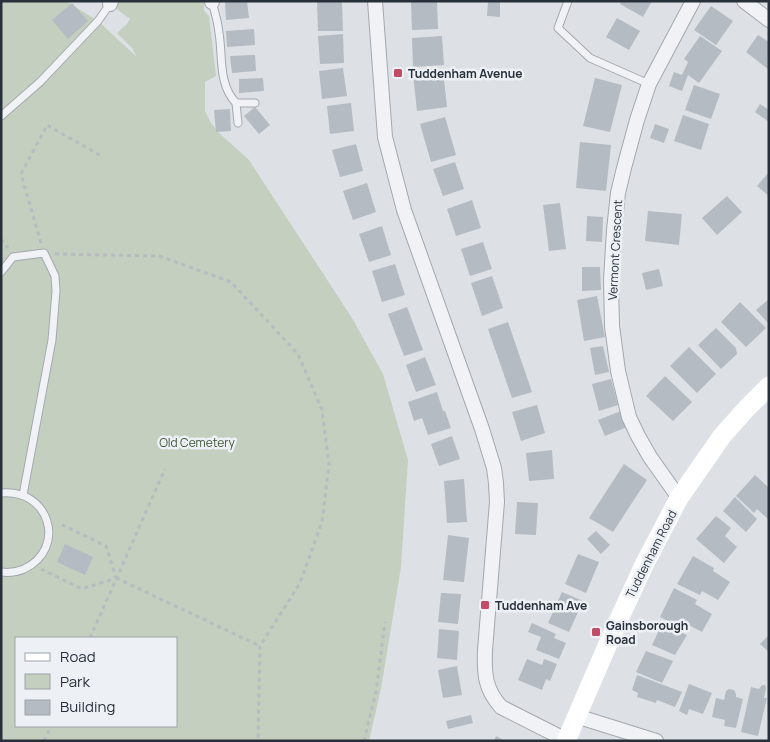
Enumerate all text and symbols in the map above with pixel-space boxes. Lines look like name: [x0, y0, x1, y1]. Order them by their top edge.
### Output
place label: Tuddenham Avenue: [408, 65, 522, 82]
marker: Tuddenham Avenue: [392, 67, 404, 79]
street label: Vermont Crescent: [604, 199, 626, 301]
park label: Old Cemetery: [159, 434, 236, 451]
street label: Tuddenham Road: [621, 507, 681, 601]
place label: Tuddenham Ave: [495, 597, 587, 614]
marker: Tuddenham Ave: [479, 599, 491, 611]
place label: Gainsborough Road: [606, 617, 688, 648]
marker: Gainsborough Road: [590, 626, 602, 638]
legend: [15, 637, 178, 727]
text: Road: [60, 646, 96, 667]
text: Park: [60, 671, 90, 692]
text: Building: [60, 696, 115, 717]

